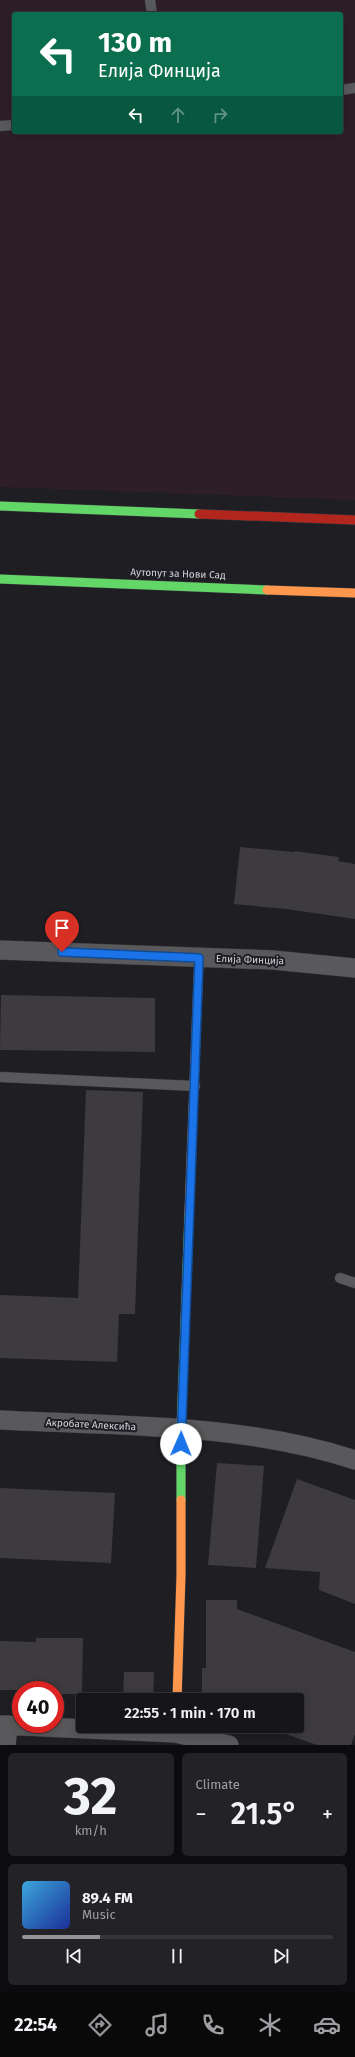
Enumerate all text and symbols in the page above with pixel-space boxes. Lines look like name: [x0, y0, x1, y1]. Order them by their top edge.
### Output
text: 130 m: [98, 26, 172, 59]
icon: left: [32, 28, 84, 80]
text: Елија Финција: [98, 60, 221, 82]
icon: left: [125, 104, 147, 126]
icon: ahead: [167, 104, 189, 126]
icon: right: [209, 104, 231, 126]
street label: Аутопут за Нови Сад: [130, 566, 226, 582]
pin: [45, 911, 79, 952]
icon: arrive: [51, 917, 73, 939]
street label: Елија Финција: [216, 952, 284, 967]
street label: Акробате Алексића: [46, 1417, 136, 1433]
position arrow: [160, 1423, 202, 1465]
speed limit sign: 40: [12, 1681, 64, 1733]
text: 22:55 · 1 min · 170 m: [124, 1704, 256, 1722]
text: 32: [64, 1765, 117, 1828]
text: Climate: [196, 1777, 240, 1792]
text: 21.5°: [231, 1796, 298, 1832]
text: −: [196, 1801, 207, 1828]
text: +: [322, 1801, 333, 1828]
text: km/h: [75, 1823, 107, 1838]
text: 89.4 FM: [82, 1889, 133, 1907]
text: Music: [82, 1907, 116, 1922]
icon: previous: [63, 1945, 85, 1967]
icon: pause: [166, 1945, 188, 1967]
icon: next: [270, 1945, 292, 1967]
icon: directions: [86, 2011, 114, 2039]
icon: music: [143, 2011, 171, 2039]
icon: phone: [199, 2011, 227, 2039]
icon: climate: [256, 2011, 284, 2039]
icon: car: [313, 2011, 341, 2039]
text: 22:54: [14, 2014, 57, 2036]

